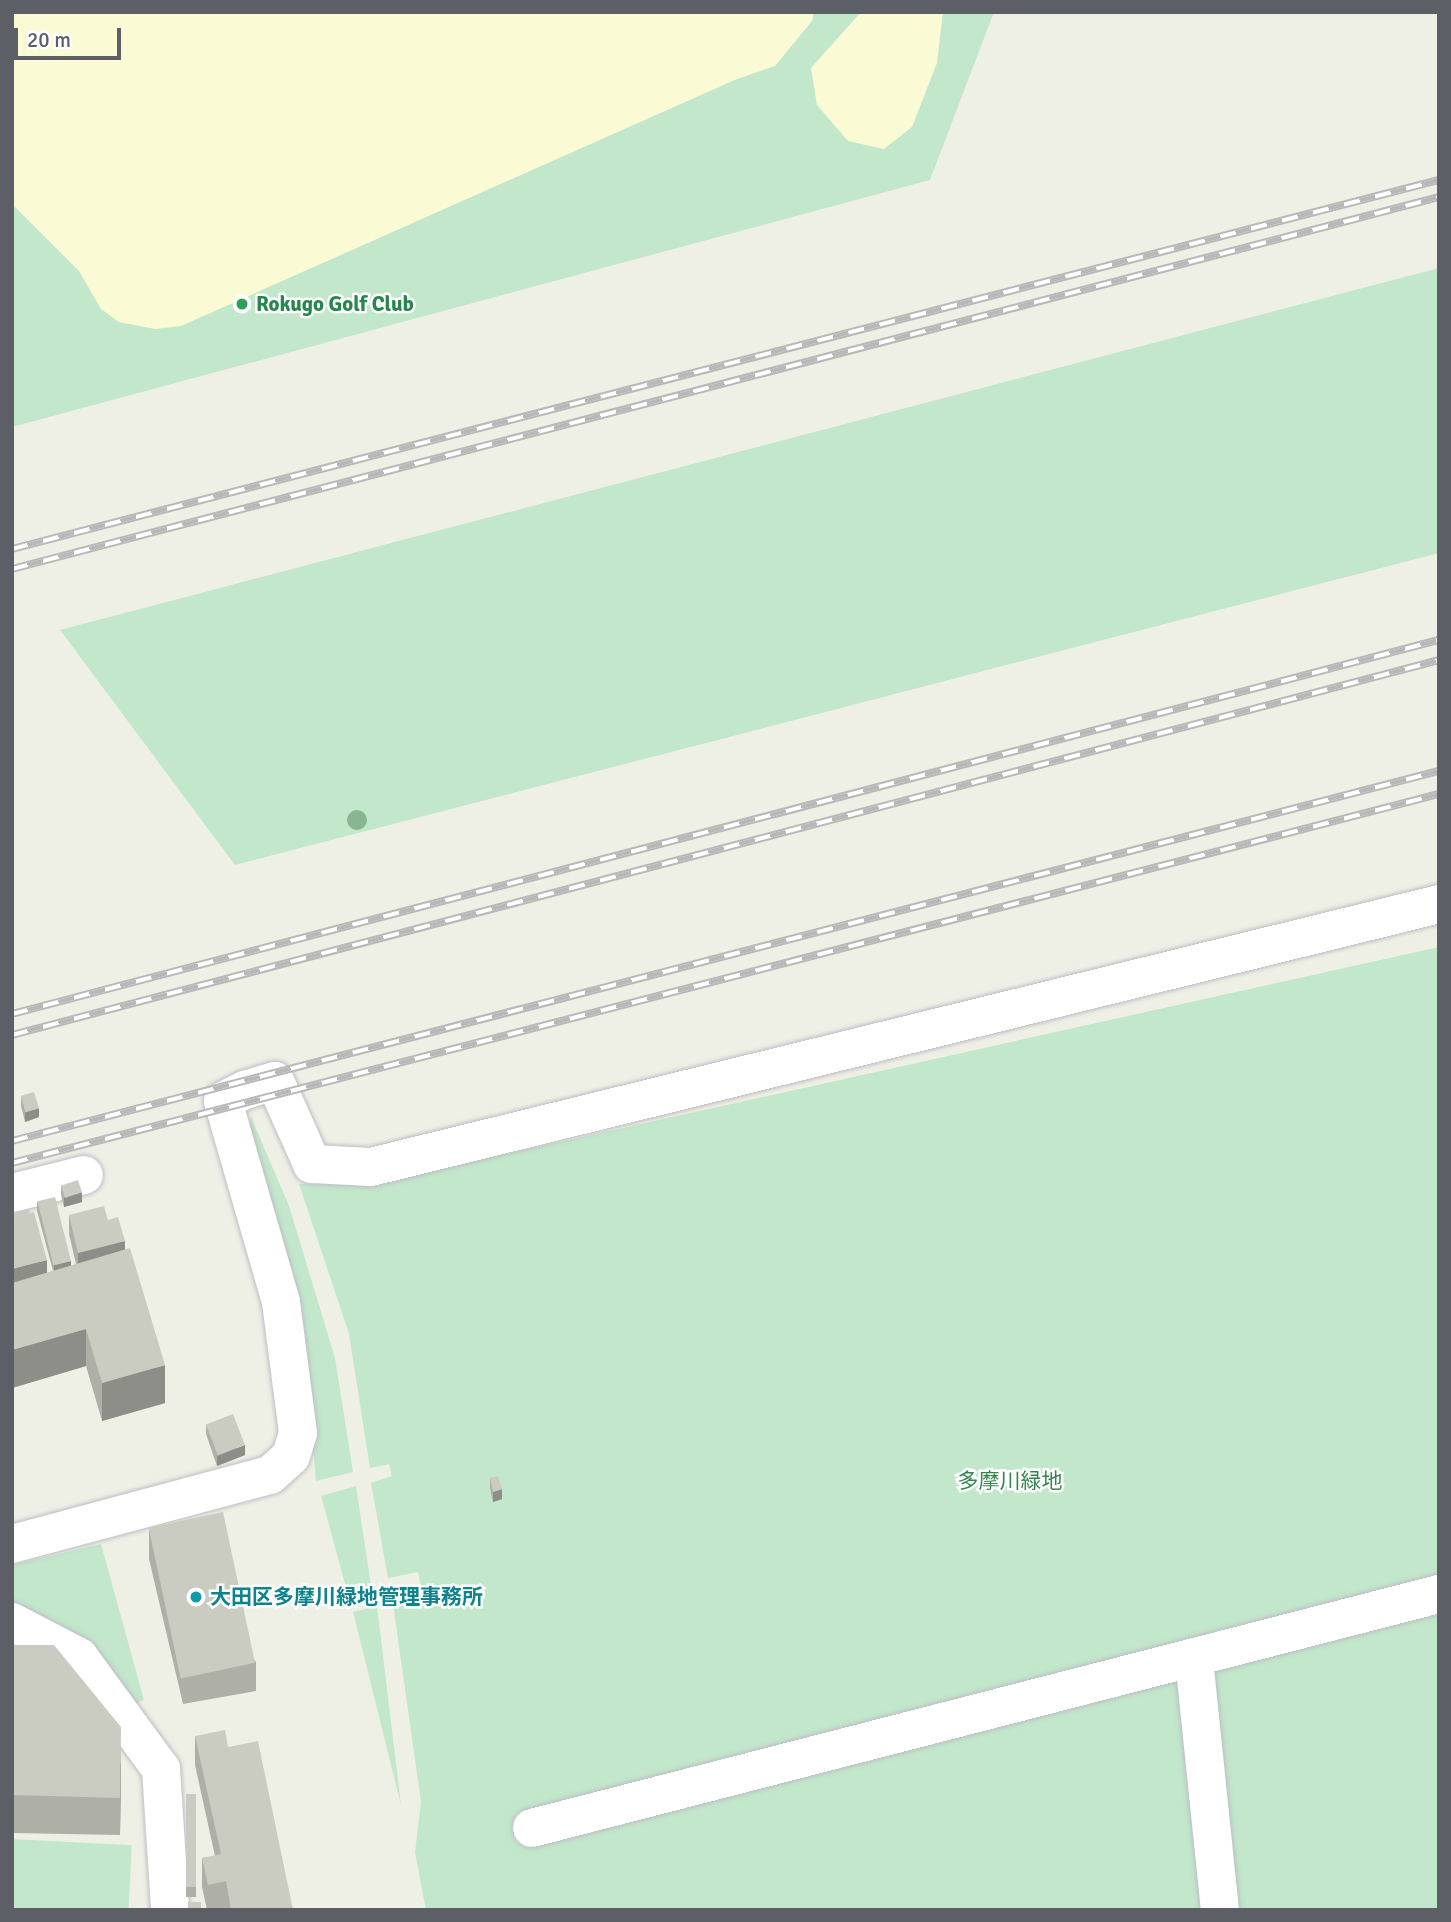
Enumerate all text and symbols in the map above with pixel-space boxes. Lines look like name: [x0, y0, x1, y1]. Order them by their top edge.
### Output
scale bar: [18, 14, 124, 58]
text: 20 m: [27, 27, 71, 53]
place label: Rokugo Golf Club: [256, 291, 414, 317]
marker: Rokugo Golf Club: [234, 296, 250, 312]
park label: 多摩川緑地: [958, 1468, 1062, 1494]
place label: 大田区多摩川緑地管理事務所: [210, 1584, 483, 1610]
marker: 大田区多摩川緑地管理事務所: [188, 1589, 204, 1605]

